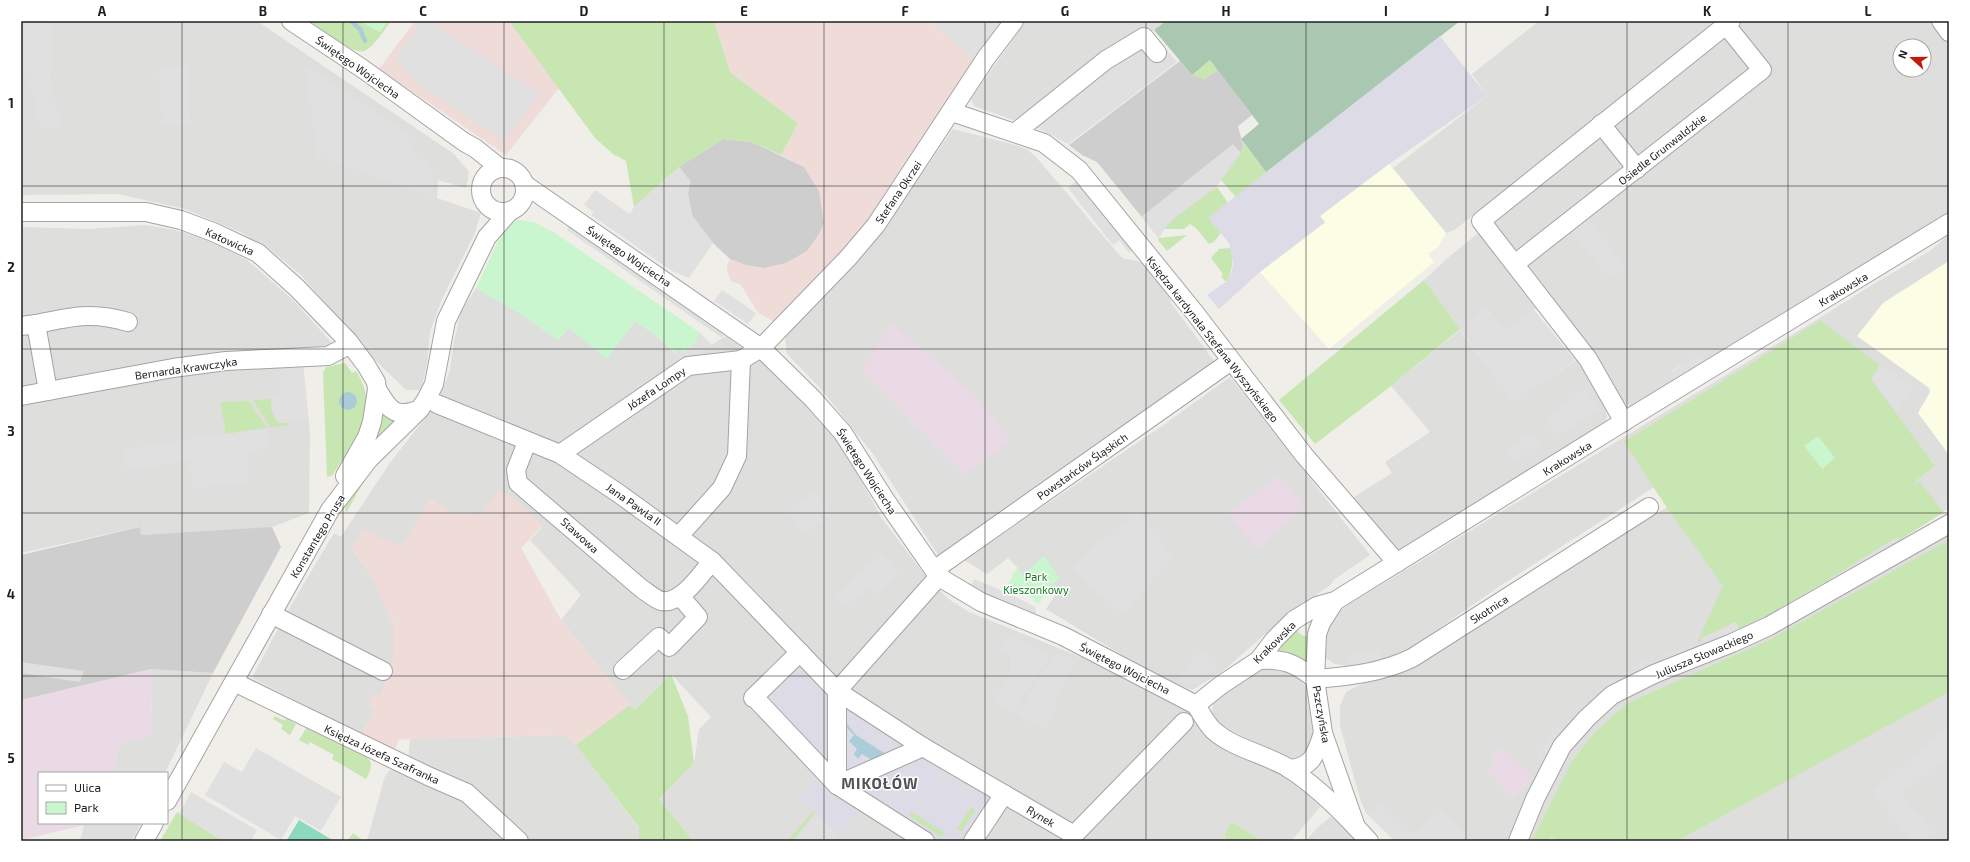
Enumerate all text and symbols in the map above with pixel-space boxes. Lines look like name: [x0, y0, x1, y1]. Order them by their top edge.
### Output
text: A: [98, 3, 107, 19]
text: B: [259, 3, 267, 19]
text: C: [419, 3, 427, 19]
text: D: [580, 3, 589, 19]
text: E: [740, 3, 748, 19]
text: F: [901, 3, 909, 19]
text: G: [1061, 3, 1069, 19]
text: H: [1222, 3, 1231, 19]
text: I: [1384, 3, 1388, 19]
text: J: [1545, 3, 1549, 19]
text: K: [1703, 3, 1712, 19]
text: L: [1865, 3, 1872, 19]
street label: Świętego Wojciecha: [313, 33, 403, 102]
north arrow: [1892, 38, 1932, 78]
text: N: [1895, 48, 1910, 60]
text: 1: [8, 95, 14, 111]
street label: Osiedle Grunwaldzkie: [1615, 111, 1709, 187]
street label: Stefana Okrzei: [872, 158, 924, 226]
street label: Świętego Wojciecha: [584, 223, 674, 290]
street label: Katowicka: [204, 225, 256, 257]
street label: Księdza kardynała Stefana Wyszyńskiego: [1144, 254, 1282, 424]
text: 2: [7, 259, 15, 275]
street label: Krakowska: [1816, 269, 1870, 309]
street label: Bernarda Krawczyka: [134, 354, 238, 382]
street label: Józefa Lompy: [624, 364, 688, 412]
text: 3: [7, 423, 15, 439]
street label: Świętego Wojciecha: [834, 426, 900, 517]
street label: Powstańców Śląskich: [1034, 430, 1130, 502]
street label: Krakowska: [1540, 438, 1594, 478]
street label: Jana Pawła II: [604, 480, 664, 528]
street label: Konstantego Prusa: [287, 492, 347, 580]
street label: Stawowa: [558, 515, 602, 555]
park label: Park Kieszonkowy: [1003, 570, 1069, 596]
text: 4: [7, 586, 15, 602]
street label: Skotnica: [1468, 592, 1510, 626]
street label: Krakowska: [1250, 618, 1298, 666]
street label: Juliusza Słowackiego: [1653, 628, 1755, 680]
street label: Świętego Wojciecha: [1077, 640, 1172, 697]
street label: Pszczyńska: [1311, 684, 1333, 744]
street label: Księdza Józefa Szafranka: [322, 722, 442, 786]
text: 5: [7, 750, 15, 766]
legend: [38, 772, 168, 824]
district label: MIKOŁÓW: [841, 774, 919, 792]
text: Ulica: [74, 780, 101, 794]
text: Park: [74, 800, 99, 814]
street label: Rynek: [1025, 803, 1058, 830]

